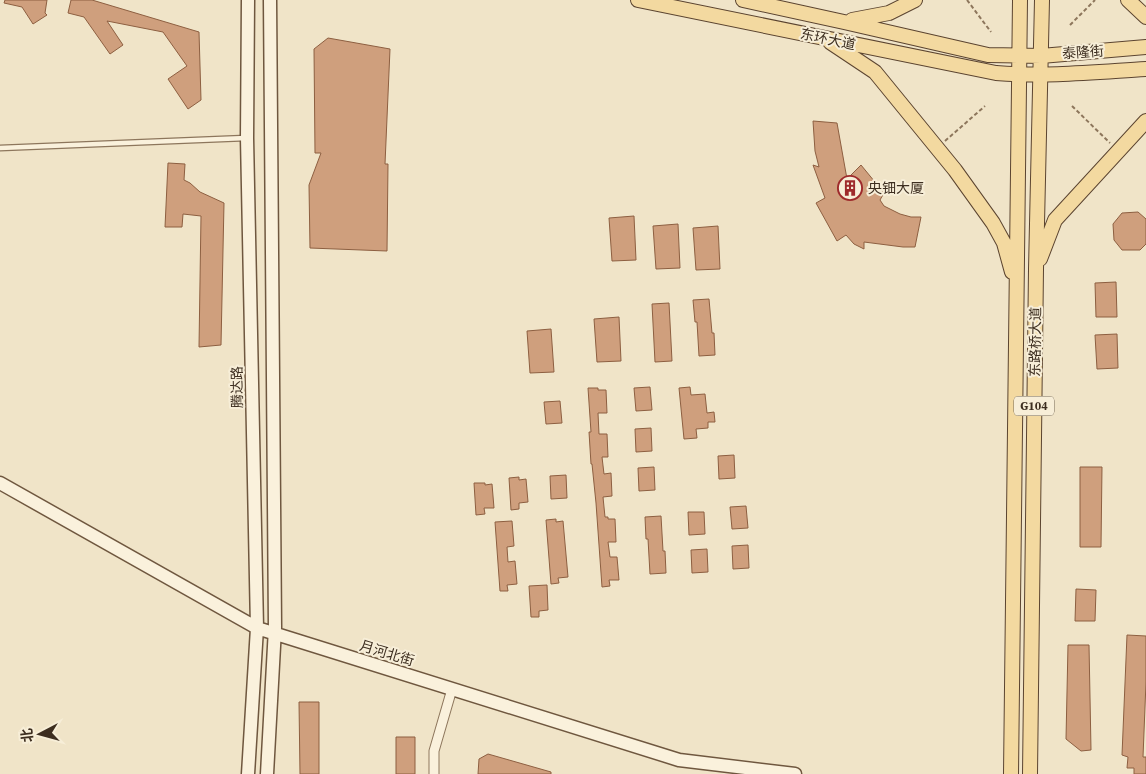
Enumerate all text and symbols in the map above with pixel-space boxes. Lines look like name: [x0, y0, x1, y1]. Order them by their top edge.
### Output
street label: 东环大道: [799, 23, 857, 55]
street label: 泰隆街: [1061, 41, 1105, 63]
building icon: 央钿大厦: [837, 175, 863, 201]
place label: 央钿大厦: [868, 178, 924, 198]
street label: 东路桥大道: [1024, 307, 1046, 377]
street label: 腾达路: [227, 366, 247, 408]
road number: G104: [1014, 396, 1054, 416]
street label: 月河北街: [357, 635, 417, 671]
north arrow: [15, 709, 65, 759]
text: 北: [16, 727, 38, 743]

